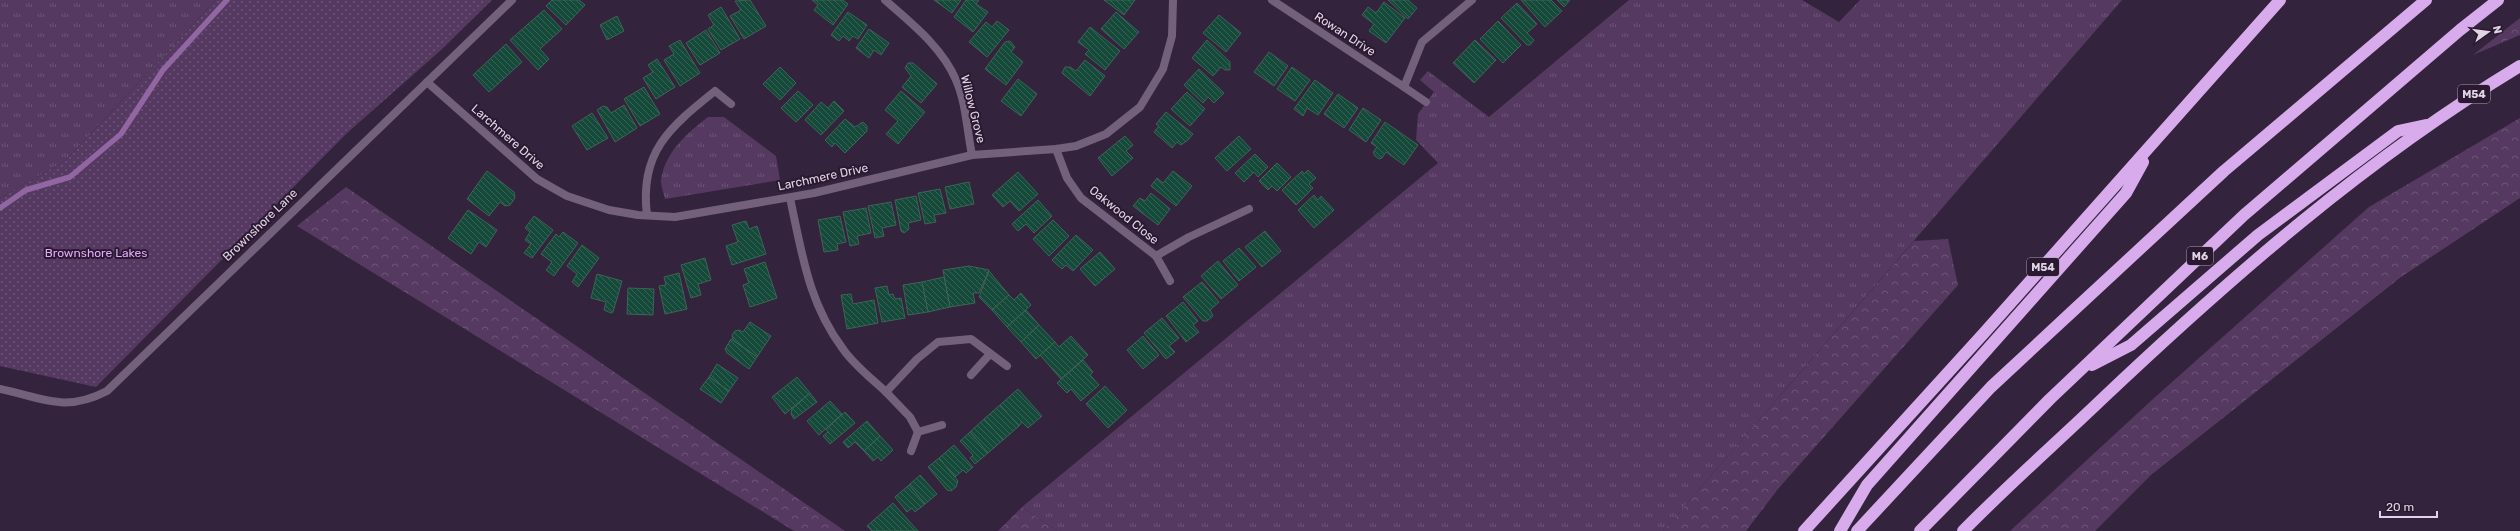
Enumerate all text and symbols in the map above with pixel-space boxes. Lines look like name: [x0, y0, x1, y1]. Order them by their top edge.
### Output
street label: Rowan Drive: [1312, 9, 1378, 59]
north arrow: [2468, 12, 2508, 52]
text: N: [2490, 24, 2505, 35]
street label: Willow Grove: [958, 73, 988, 145]
road number: M54: [2458, 85, 2490, 103]
street label: Larchmere Drive: [469, 101, 548, 173]
street label: Larchmere Drive: [776, 161, 870, 193]
street label: Oakwood Close: [1087, 183, 1162, 247]
street label: Brownshore Lane: [220, 186, 300, 264]
park label: Brownshore Lakes: [45, 246, 147, 260]
road number: M6: [2187, 247, 2213, 265]
road number: M54: [2027, 258, 2059, 276]
scale bar: [2380, 493, 2437, 519]
text: 20 m: [2386, 500, 2414, 514]

